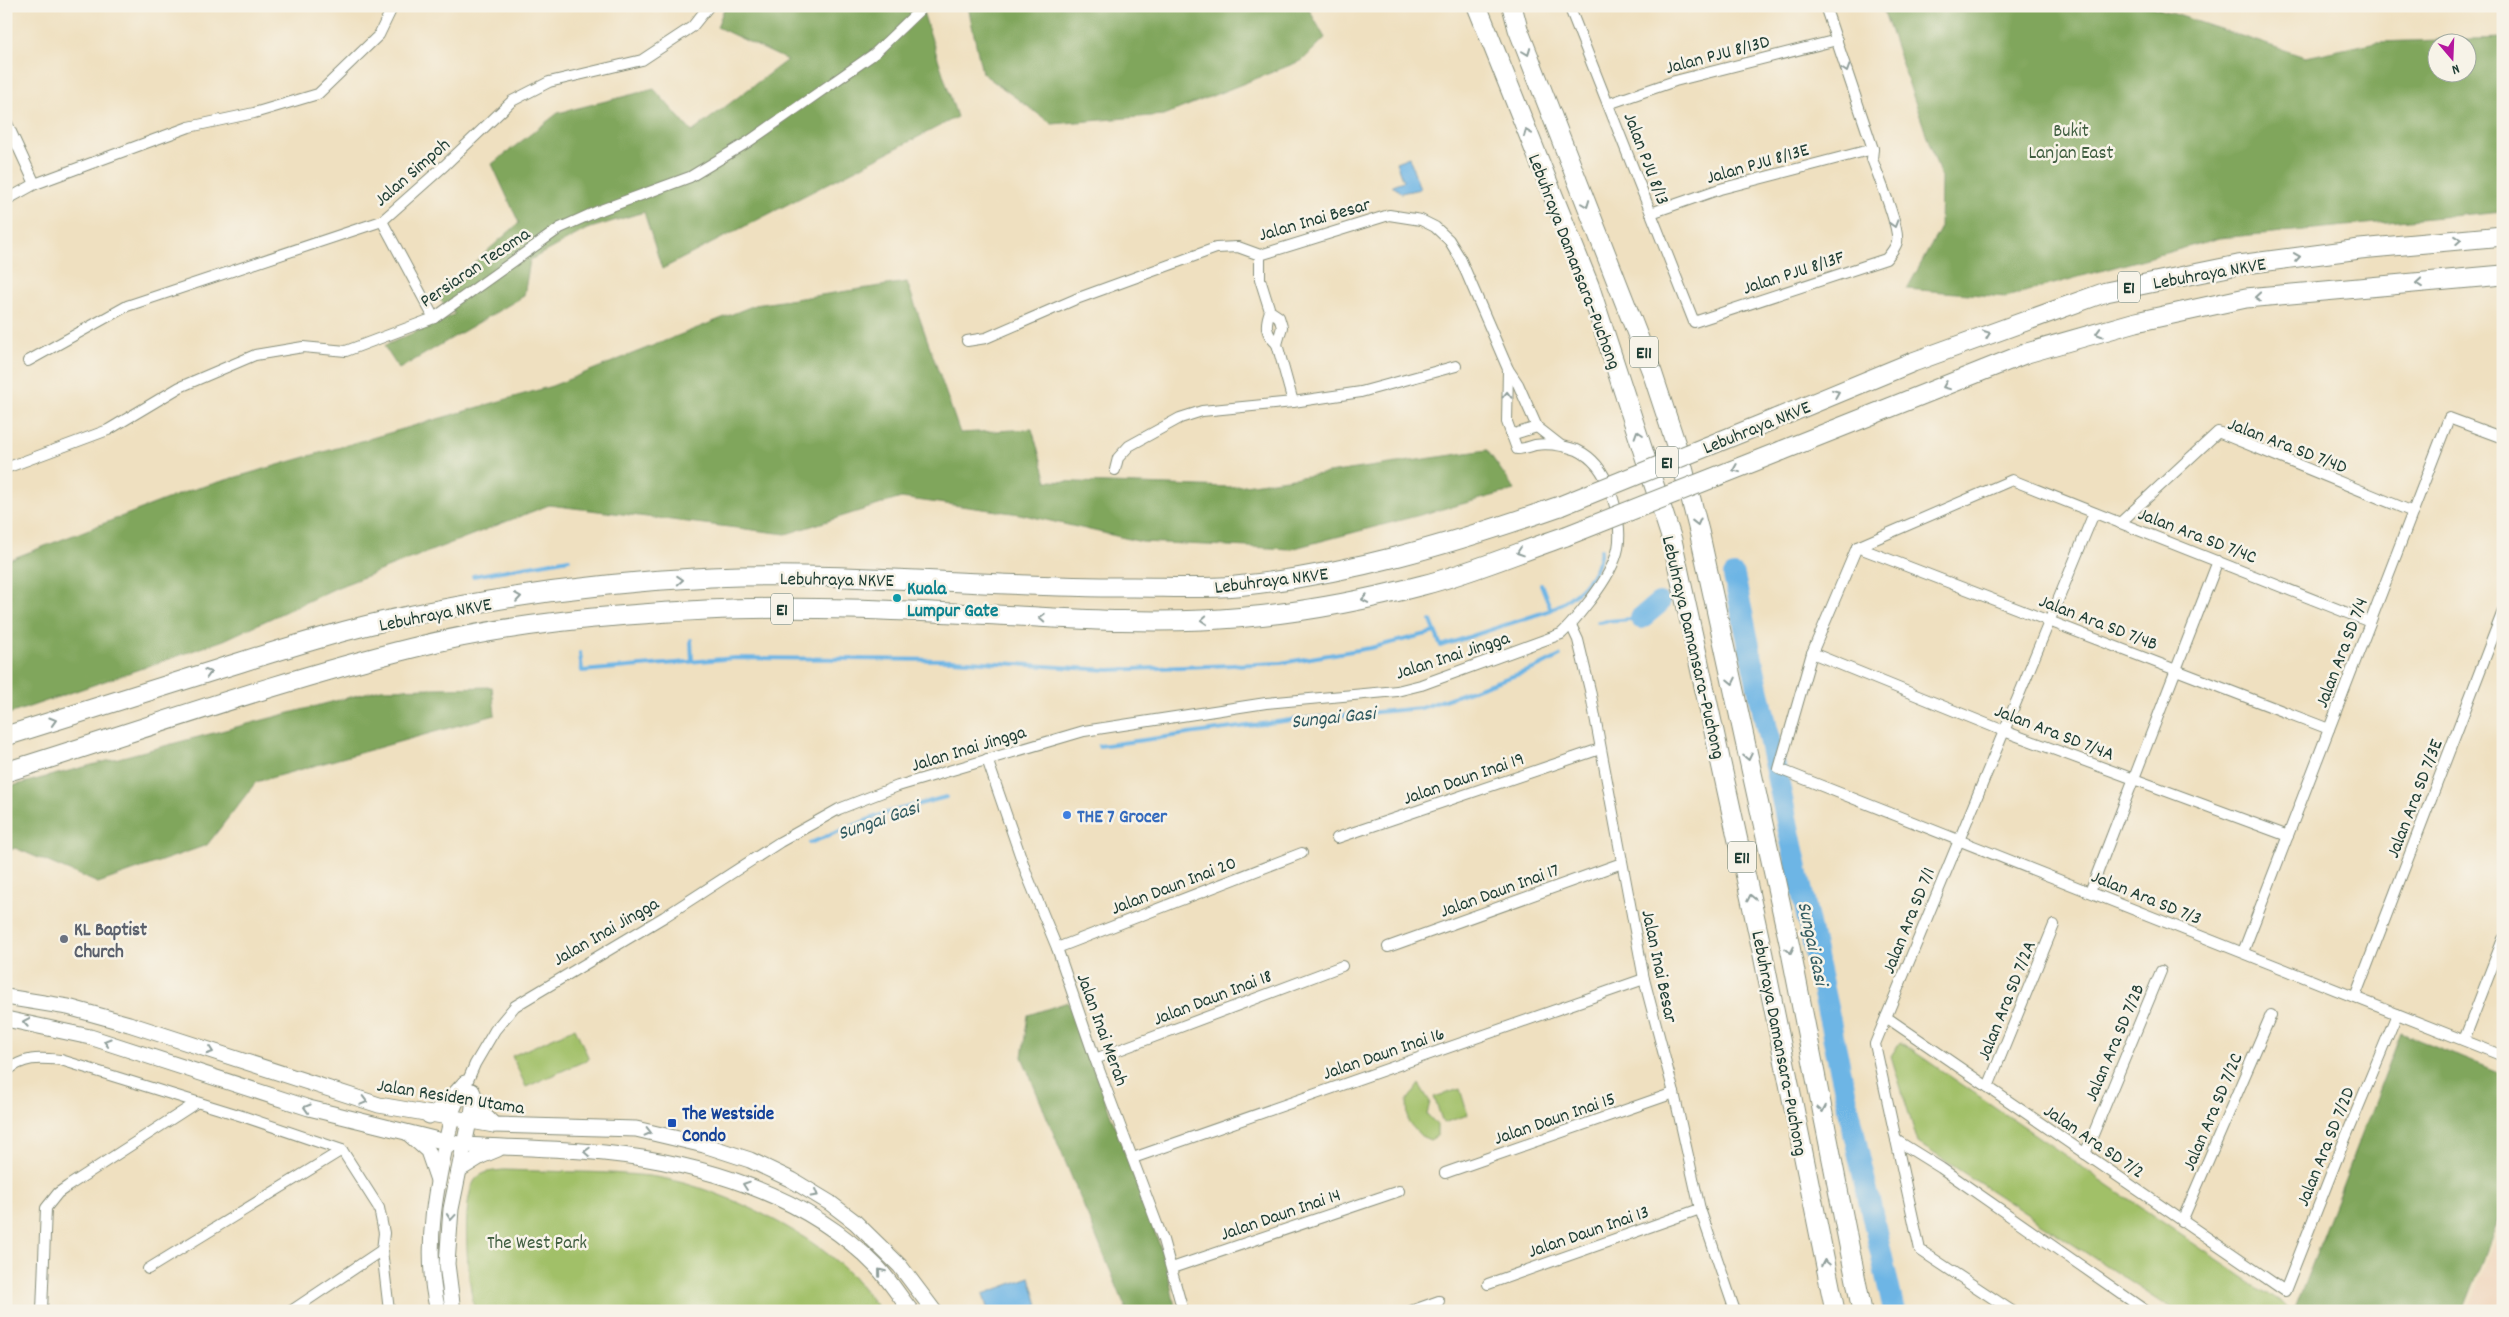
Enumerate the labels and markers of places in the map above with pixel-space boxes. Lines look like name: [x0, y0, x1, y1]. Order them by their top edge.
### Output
place label: Kuala Lumpur Gate: [907, 577, 998, 626]
marker: Kuala Lumpur Gate: [891, 592, 903, 604]
place label: THE 7 Grocer: [1077, 805, 1168, 832]
marker: THE 7 Grocer: [1061, 809, 1073, 821]
place label: KL Baptist Church: [74, 918, 147, 967]
marker: KL Baptist Church: [58, 933, 70, 945]
place label: The Westside Condo: [682, 1102, 774, 1151]
marker: The Westside Condo: [666, 1117, 678, 1129]

